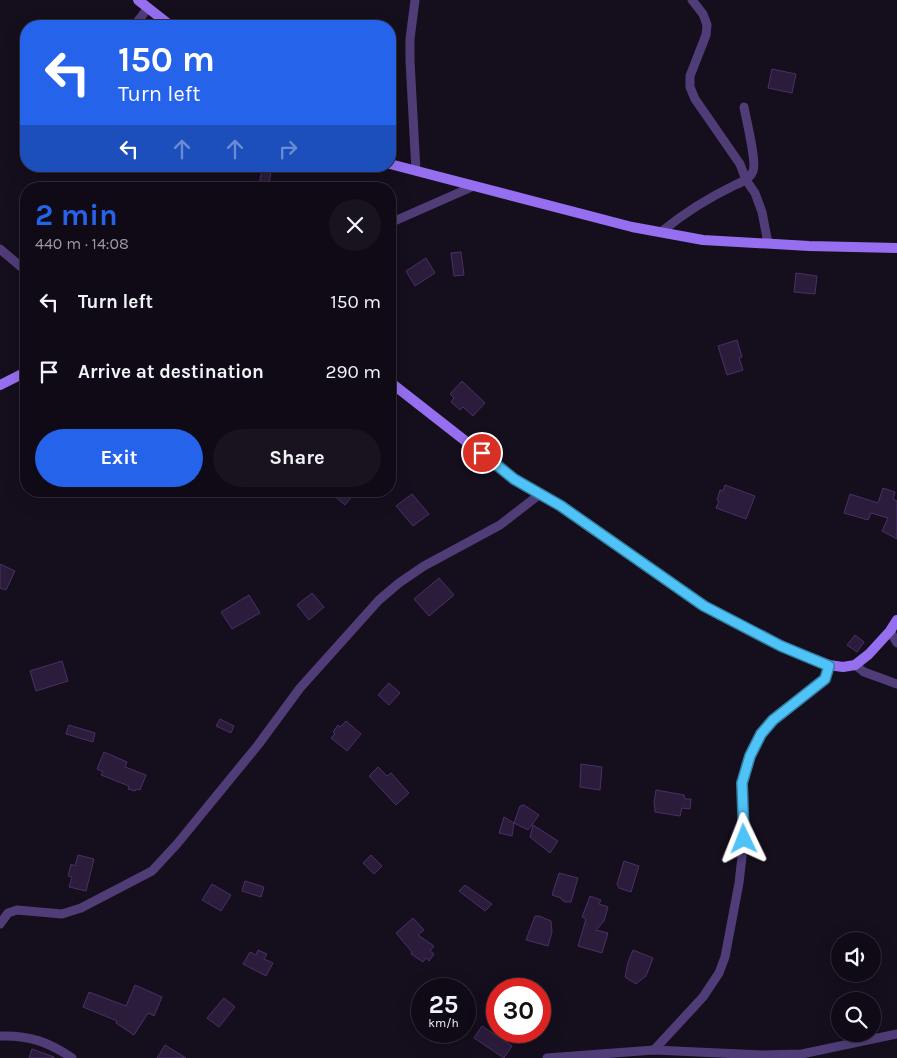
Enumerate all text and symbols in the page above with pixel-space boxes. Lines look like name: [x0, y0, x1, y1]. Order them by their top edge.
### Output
text: 150 m: [118, 39, 215, 80]
icon: left: [35, 40, 100, 105]
text: Turn left: [118, 81, 201, 107]
icon: left: [115, 135, 143, 163]
icon: ahead: [168, 135, 196, 163]
icon: ahead: [221, 135, 249, 163]
icon: right: [274, 135, 302, 163]
text: 2 min: [35, 197, 118, 233]
button: close: [329, 199, 381, 251]
text: 440 m · 14:08: [35, 234, 129, 253]
icon: left: [35, 288, 63, 316]
text: Turn left: [78, 291, 153, 313]
text: 150 m: [330, 291, 381, 313]
icon: arrive: [35, 358, 63, 386]
text: Arrive at destination: [78, 361, 264, 383]
text: 290 m: [325, 361, 381, 383]
button: Exit: [35, 429, 203, 487]
button: Share: [213, 429, 381, 487]
pin: [461, 432, 503, 474]
icon: arrive: [468, 439, 496, 467]
position arrow: [717, 812, 769, 864]
map controls: [831, 932, 881, 1042]
button: sound: [831, 932, 881, 982]
speed limit sign: 30: [486, 978, 551, 1043]
text: 25: [429, 990, 458, 1019]
button: search: [831, 992, 881, 1042]
text: km/h: [428, 1016, 459, 1030]

